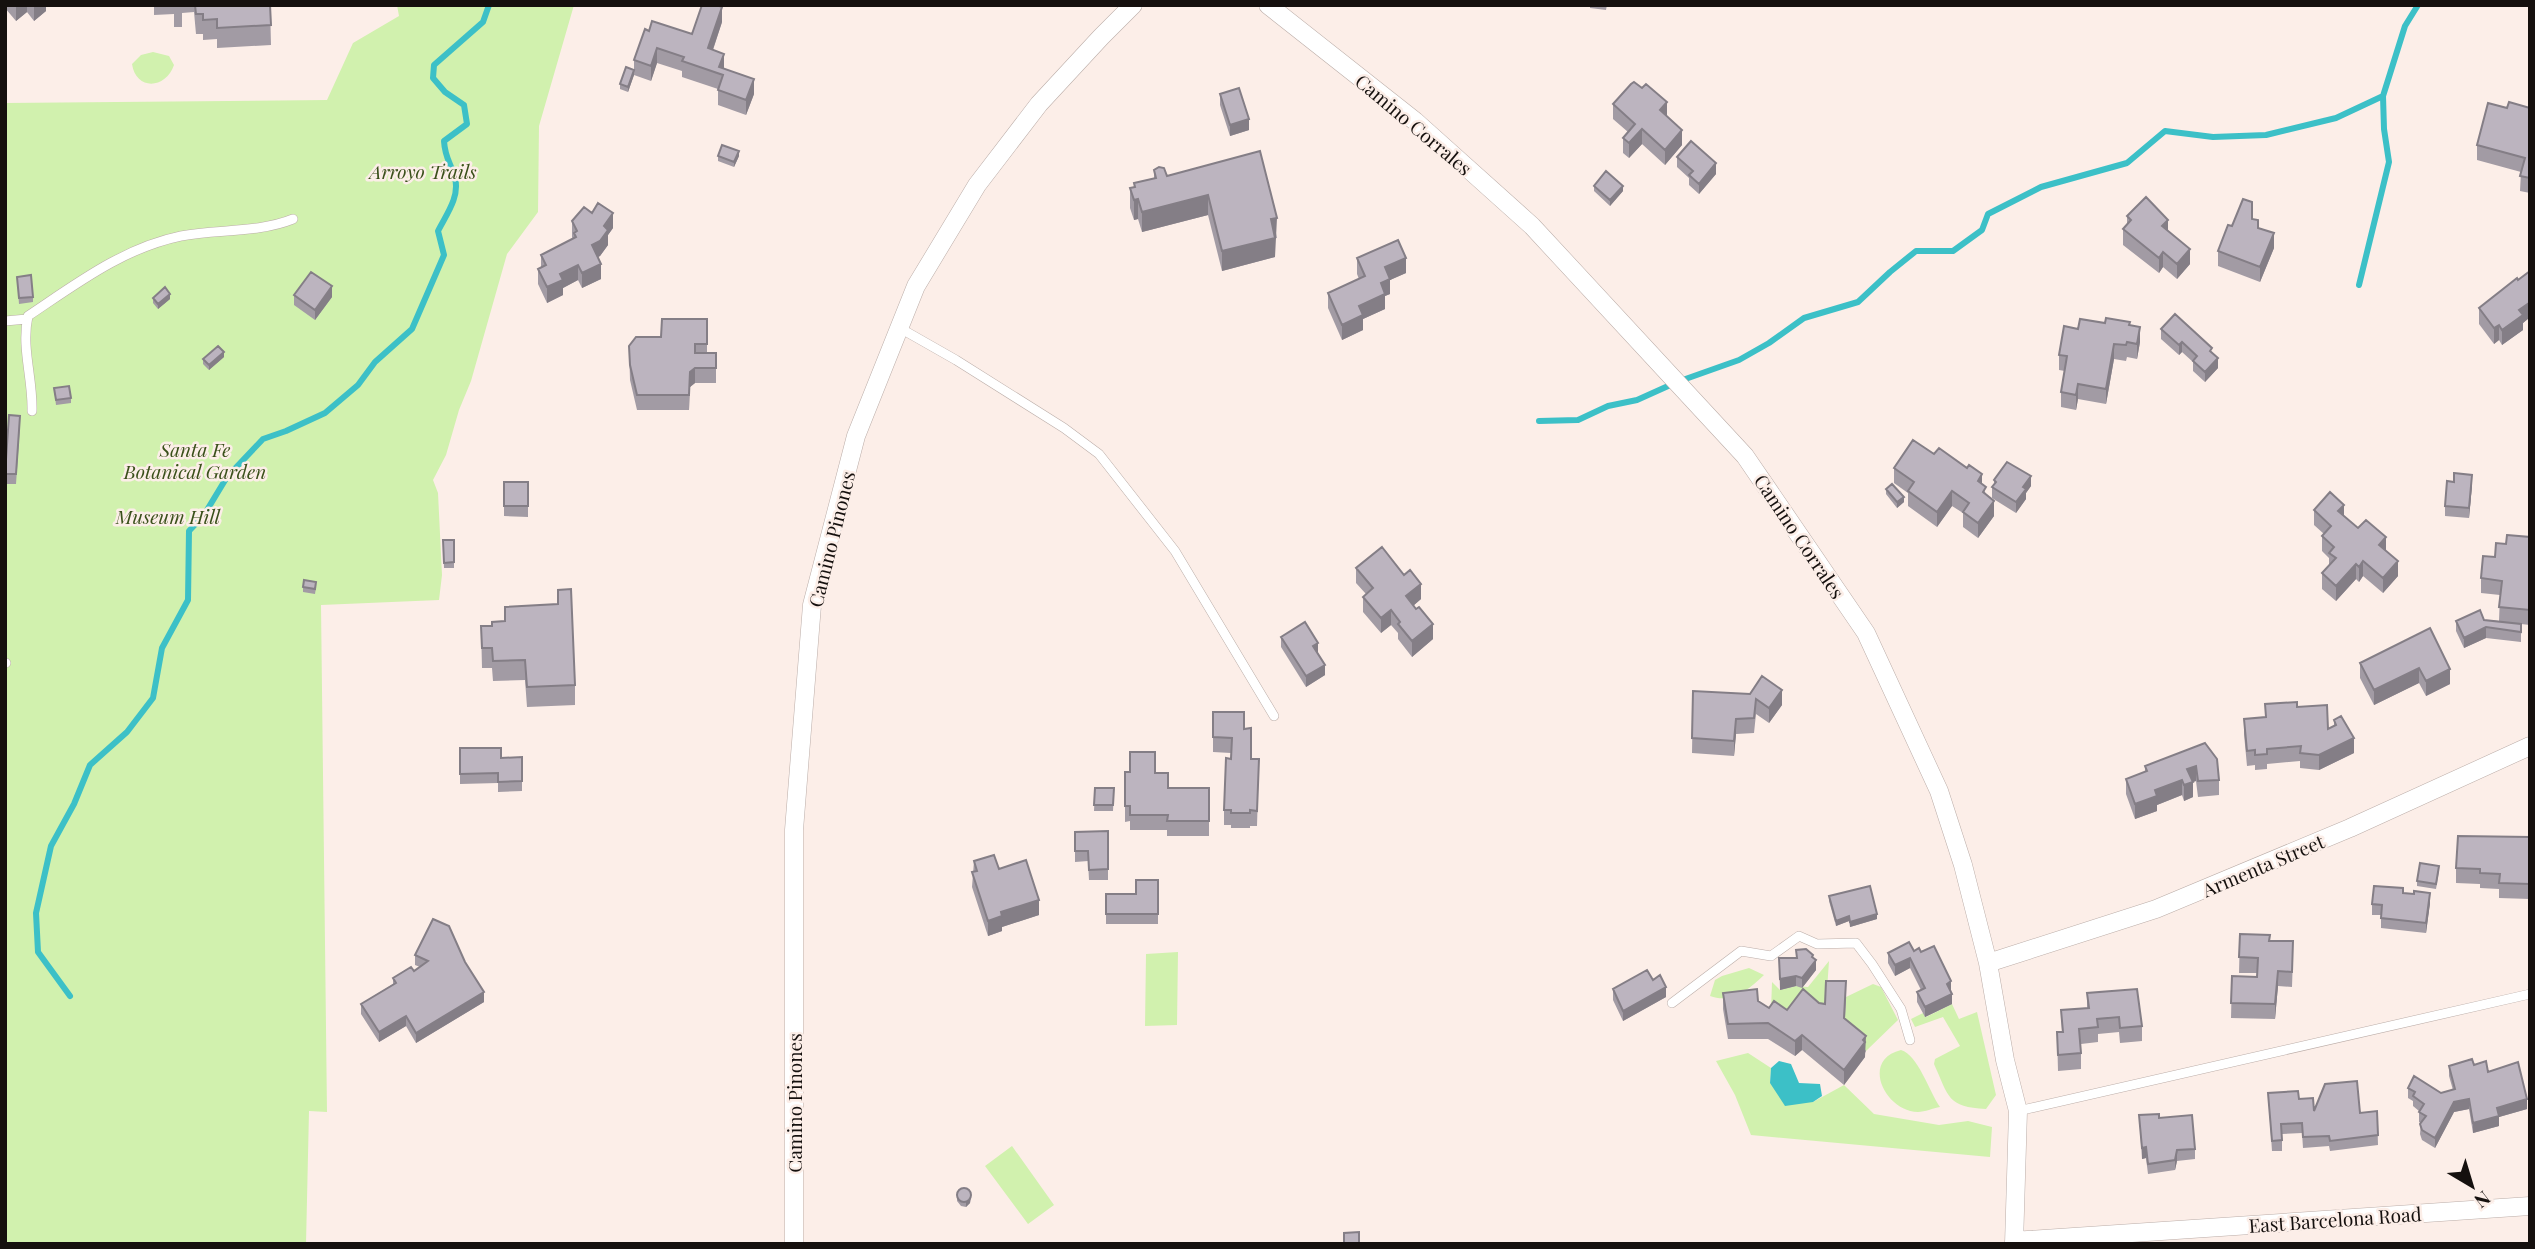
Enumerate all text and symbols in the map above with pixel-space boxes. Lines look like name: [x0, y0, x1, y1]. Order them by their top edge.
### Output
street label: Camino Corrales: [1350, 68, 1478, 180]
park label: Arroyo Trails: [367, 158, 477, 184]
park label: Santa Fe Botanical Garden: [123, 436, 266, 484]
street label: Camino Pinones: [802, 468, 860, 610]
street label: Camino Corrales: [1749, 469, 1851, 603]
park label: Museum Hill: [115, 503, 221, 529]
street label: Armenta Street: [2197, 828, 2328, 903]
street label: Camino Pinones: [781, 1033, 807, 1173]
north arrow: [2437, 1151, 2507, 1221]
text: N: [2469, 1186, 2496, 1215]
street label: East Barcelona Road: [2248, 1200, 2422, 1238]

